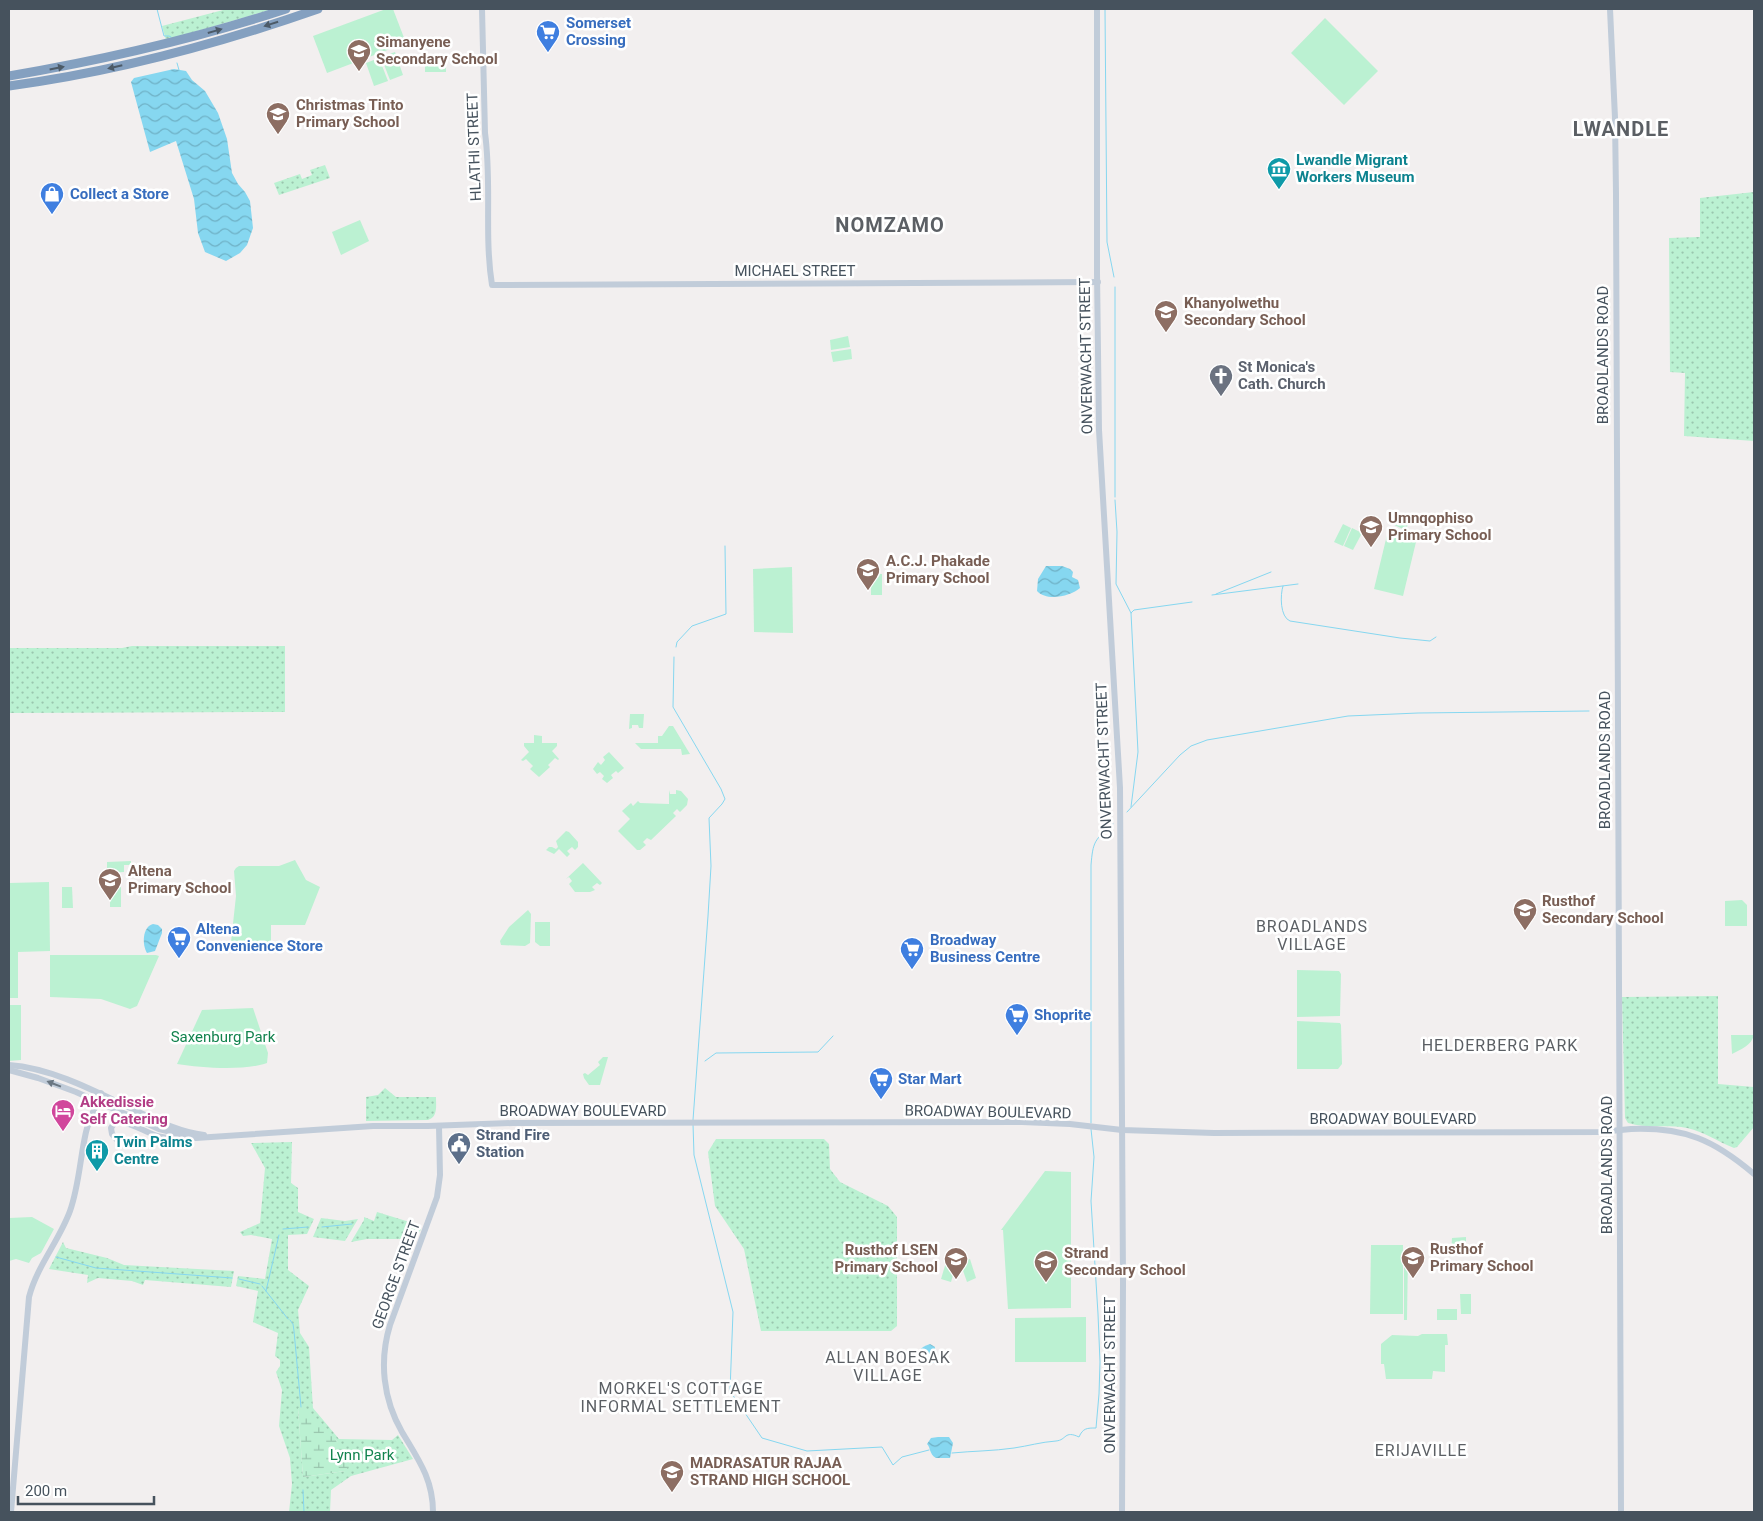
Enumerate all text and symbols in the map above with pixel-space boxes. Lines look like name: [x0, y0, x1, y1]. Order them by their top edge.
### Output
place label: Somerset Crossing: [566, 14, 631, 49]
supermarket icon: Somerset Crossing: [535, 19, 561, 53]
one-way arrow: [264, 21, 279, 29]
one-way arrow: [207, 26, 222, 34]
place label: Simanyene Secondary School: [376, 33, 498, 68]
school or university icon: Simanyene Secondary School: [346, 38, 372, 72]
one-way arrow: [107, 63, 122, 71]
one-way arrow: [49, 64, 64, 72]
street label: HLATHI STREET: [463, 92, 485, 202]
place label: Christmas Tinto Primary School: [296, 96, 404, 131]
school or university icon: Christmas Tinto Primary School: [265, 101, 291, 135]
district label: LWANDLE: [1573, 117, 1669, 141]
place label: Lwandle Migrant Workers Museum: [1296, 151, 1414, 186]
museum icon: Lwandle Migrant Workers Museum: [1266, 156, 1292, 190]
shop icon: Collect a Store: [39, 181, 65, 215]
place label: Collect a Store: [70, 185, 169, 203]
district label: NOMZAMO: [835, 213, 945, 237]
street label: MICHAEL STREET: [734, 262, 856, 280]
street label: ONVERWACHT STREET: [1076, 277, 1096, 435]
street label: BROADLANDS ROAD: [1594, 286, 1612, 424]
place label: Khanyolwethu Secondary School: [1184, 294, 1306, 329]
school or university icon: Khanyolwethu Secondary School: [1153, 299, 1179, 333]
place label: St Monica's Cath. Church: [1238, 358, 1326, 393]
church icon: St Monica's Cath. Church: [1208, 363, 1234, 397]
place label: Umnqophiso Primary School: [1388, 509, 1491, 544]
school or university icon: Umnqophiso Primary School: [1358, 514, 1384, 548]
place label: A.C.J. Phakade Primary School: [886, 552, 990, 587]
school or university icon: A.C.J. Phakade Primary School: [855, 557, 881, 591]
street label: ONVERWACHT STREET: [1092, 682, 1116, 840]
street label: BROADLANDS ROAD: [1596, 691, 1614, 829]
place label: Altena Primary School: [128, 862, 231, 897]
school or university icon: Altena Primary School: [97, 867, 123, 901]
place label: Rusthof Secondary School: [1542, 892, 1664, 927]
school or university icon: Rusthof Secondary School: [1512, 897, 1538, 931]
district label: BROADLANDS VILLAGE: [1256, 917, 1368, 954]
place label: Altena Convenience Store: [196, 920, 323, 955]
supermarket icon: Altena Convenience Store: [166, 925, 192, 959]
place label: Broadway Business Centre: [930, 931, 1040, 966]
supermarket icon: Broadway Business Centre: [899, 936, 925, 970]
supermarket icon: Shoprite: [1004, 1002, 1030, 1036]
place label: Shoprite: [1034, 1006, 1091, 1024]
park label: Saxenburg Park: [171, 1028, 276, 1046]
district label: HELDERBERG PARK: [1422, 1036, 1578, 1055]
supermarket icon: Star Mart: [868, 1066, 894, 1100]
place label: Star Mart: [898, 1070, 962, 1088]
one-way arrow: [46, 1080, 61, 1088]
place label: Akkedissie Self Catering: [80, 1093, 168, 1128]
street label: BROADLANDS ROAD: [1598, 1096, 1616, 1234]
hotel icon: Akkedissie Self Catering: [50, 1098, 76, 1132]
street label: BROADWAY BOULEVARD: [499, 1102, 667, 1120]
street label: BROADWAY BOULEVARD: [904, 1102, 1072, 1122]
street label: BROADWAY BOULEVARD: [1309, 1110, 1477, 1128]
place label: Strand Fire Station: [476, 1126, 550, 1161]
public building icon: Strand Fire Station: [446, 1131, 472, 1165]
place label: Twin Palms Centre: [114, 1133, 193, 1168]
building icon: Twin Palms Centre: [84, 1138, 110, 1172]
street label: GEORGE STREET: [368, 1218, 424, 1332]
place label: Rusthof Primary School: [1430, 1240, 1533, 1275]
place label: Rusthof LSEN Primary School: [835, 1241, 938, 1276]
place label: Strand Secondary School: [1064, 1244, 1186, 1279]
school or university icon: Rusthof Primary School: [1400, 1245, 1426, 1279]
school or university icon: Rusthof LSEN Primary School: [943, 1246, 969, 1280]
school or university icon: Strand Secondary School: [1033, 1249, 1059, 1283]
street label: ONVERWACHT STREET: [1101, 1296, 1119, 1453]
district label: ALLAN BOESAK VILLAGE: [825, 1348, 951, 1385]
district label: MORKEL'S COTTAGE INFORMAL SETTLEMENT: [580, 1379, 782, 1416]
district label: ERIJAVILLE: [1375, 1441, 1467, 1460]
park label: Lynn Park: [330, 1446, 395, 1464]
place label: MADRASATUR RAJAA STRAND HIGH SCHOOL: [690, 1454, 850, 1489]
school or university icon: MADRASATUR RAJAA STRAND HIGH SCHOOL: [659, 1459, 685, 1493]
scale bar: [18, 1474, 154, 1506]
text: 200 m: [25, 1482, 67, 1500]

